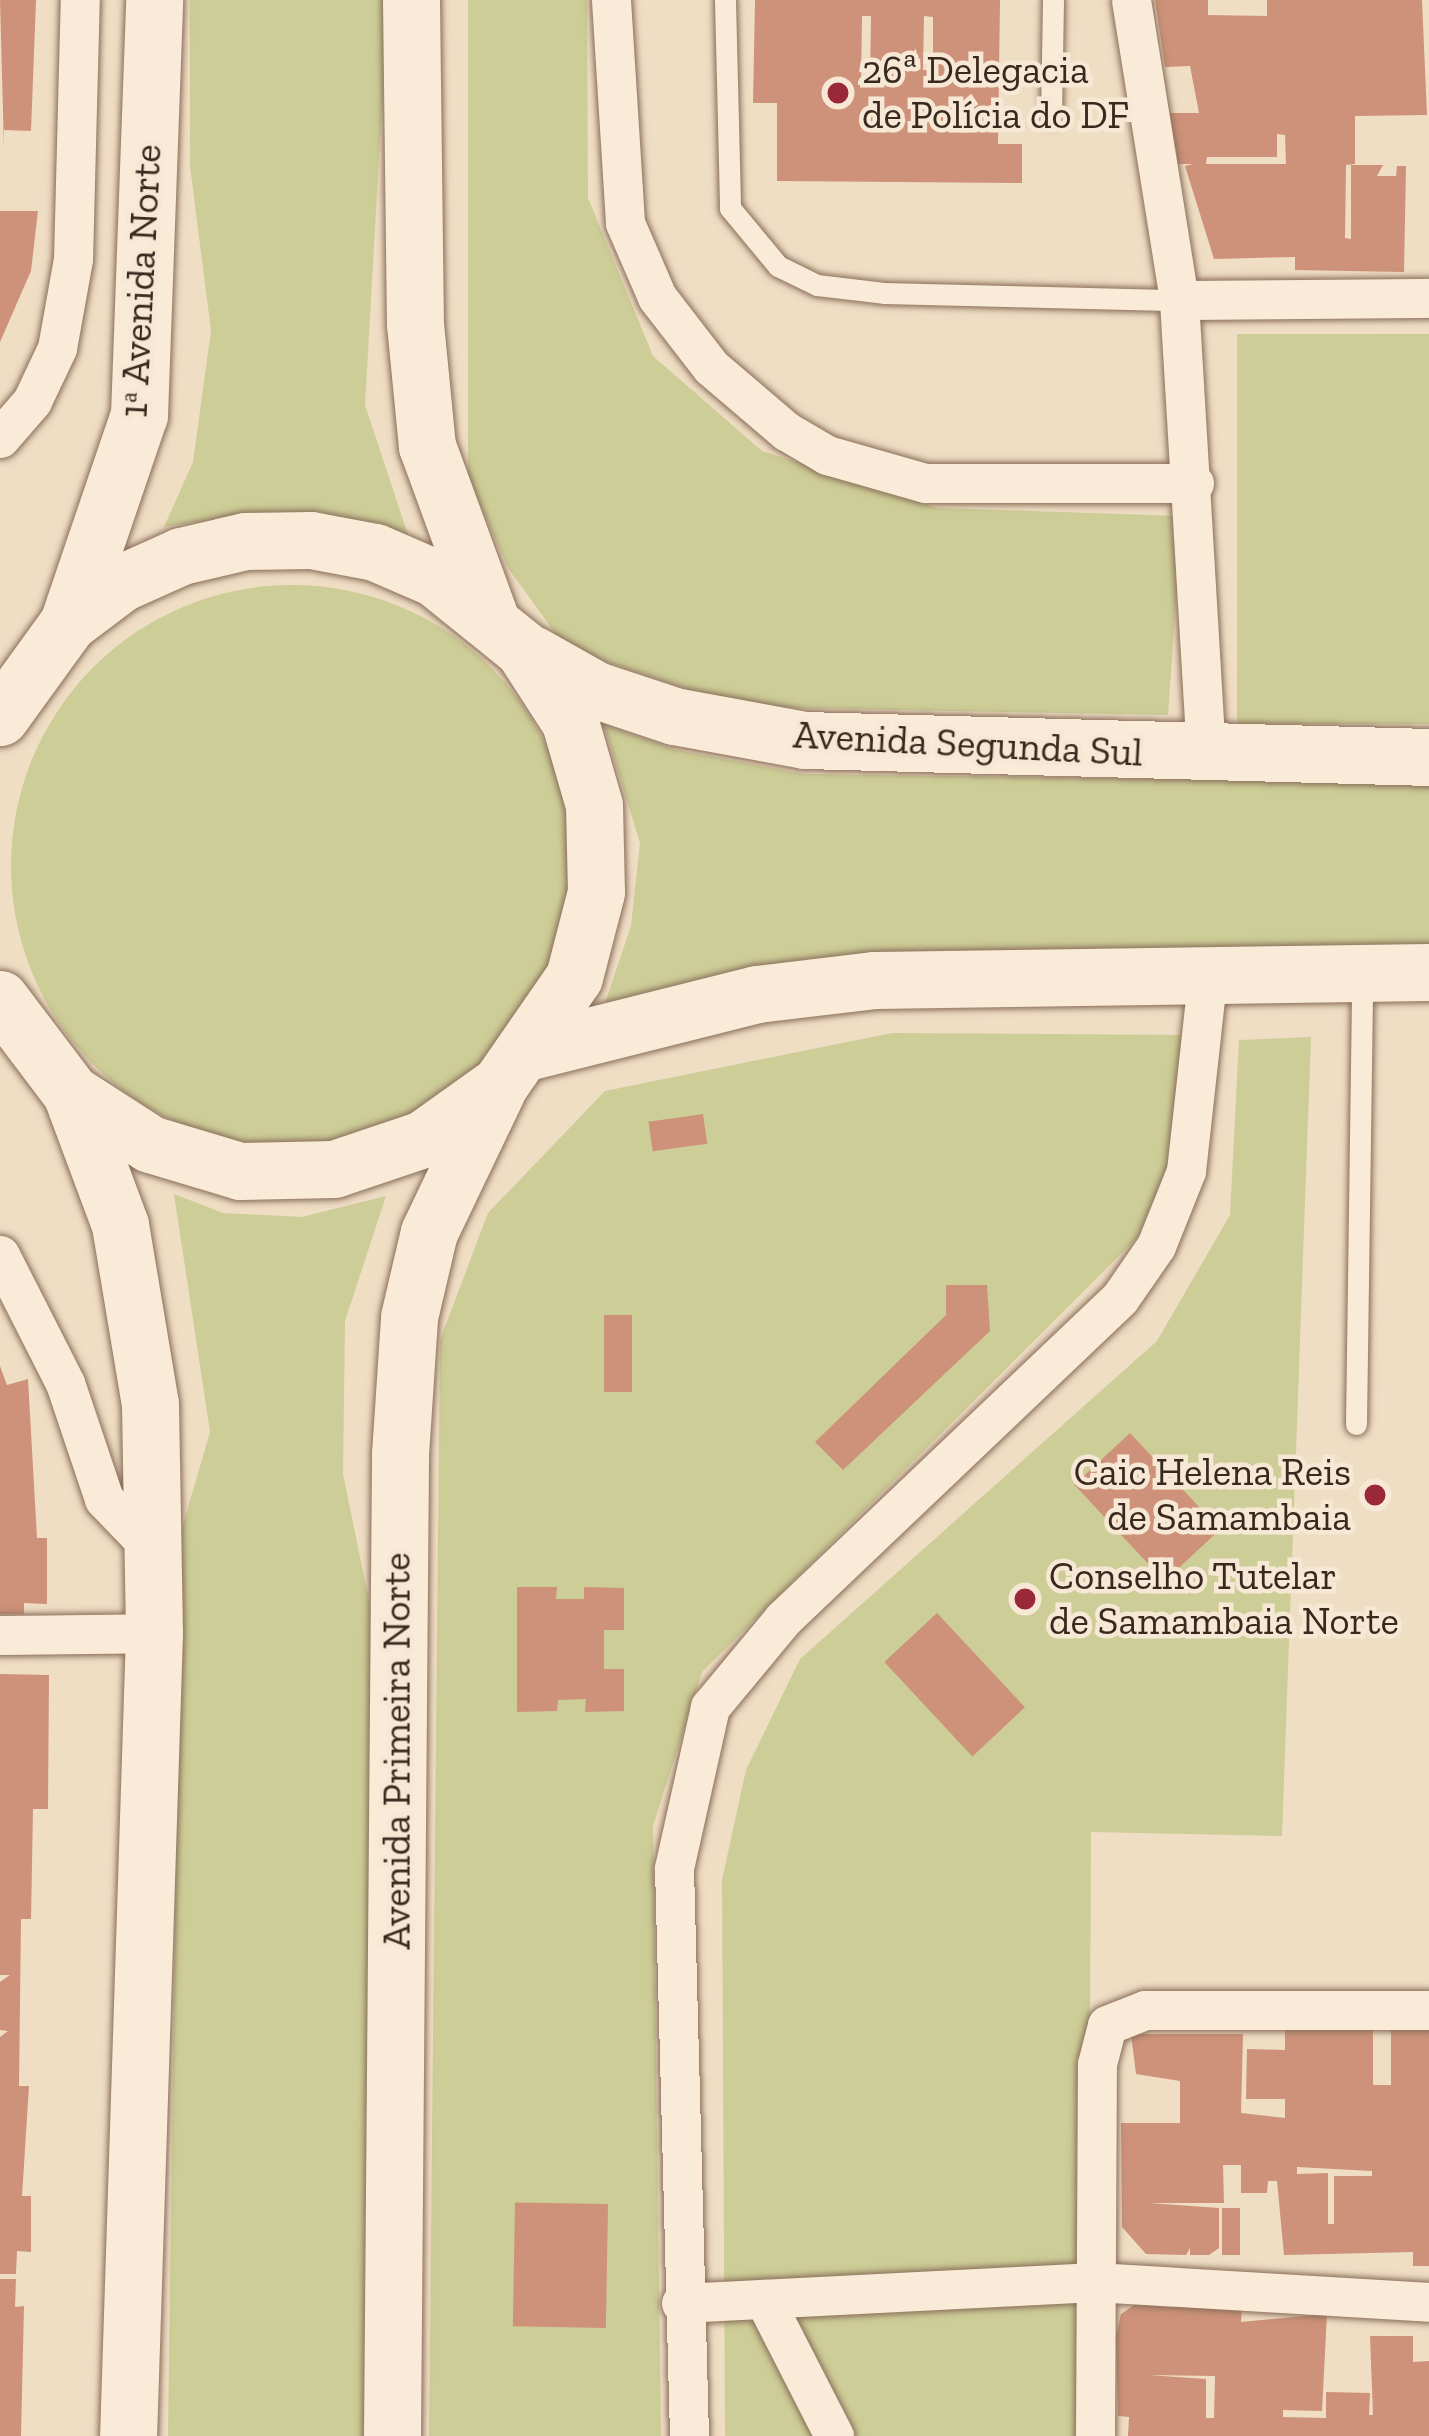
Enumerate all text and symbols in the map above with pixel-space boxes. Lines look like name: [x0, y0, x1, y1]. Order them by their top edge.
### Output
place label: 26ª Delegacia de Polícia do DF: [862, 48, 1129, 139]
marker: 26ª Delegacia de Polícia do DF: [825, 80, 851, 106]
street label: 1ᵃ Avenida Norte: [110, 142, 172, 420]
street label: Avenida Segunda Sul: [792, 711, 1144, 777]
place label: Caic Helena Reis de Samambaia: [1074, 1450, 1351, 1541]
marker: Caic Helena Reis de Samambaia: [1362, 1482, 1388, 1508]
street label: Avenida Primeira Norte: [374, 1552, 420, 1950]
place label: Conselho Tutelar de Samambaia Norte: [1049, 1554, 1399, 1645]
marker: Conselho Tutelar de Samambaia Norte: [1012, 1586, 1038, 1612]

